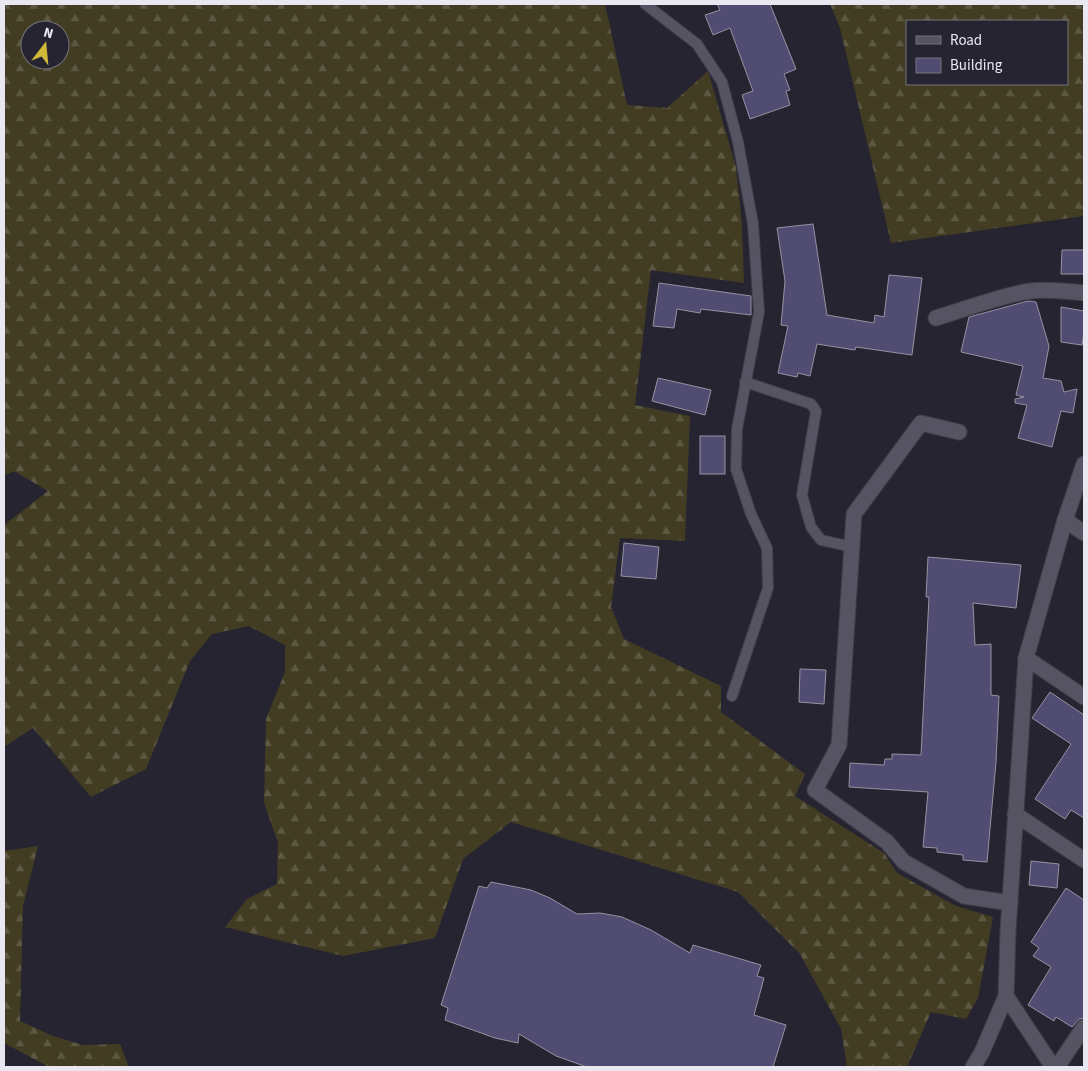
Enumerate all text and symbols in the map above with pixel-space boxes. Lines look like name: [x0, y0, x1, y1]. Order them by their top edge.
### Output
north arrow: [20, 20, 70, 70]
legend: [906, 20, 1068, 85]
text: N: [41, 23, 56, 44]
text: Road: [950, 30, 982, 51]
text: Building: [950, 55, 1003, 76]

